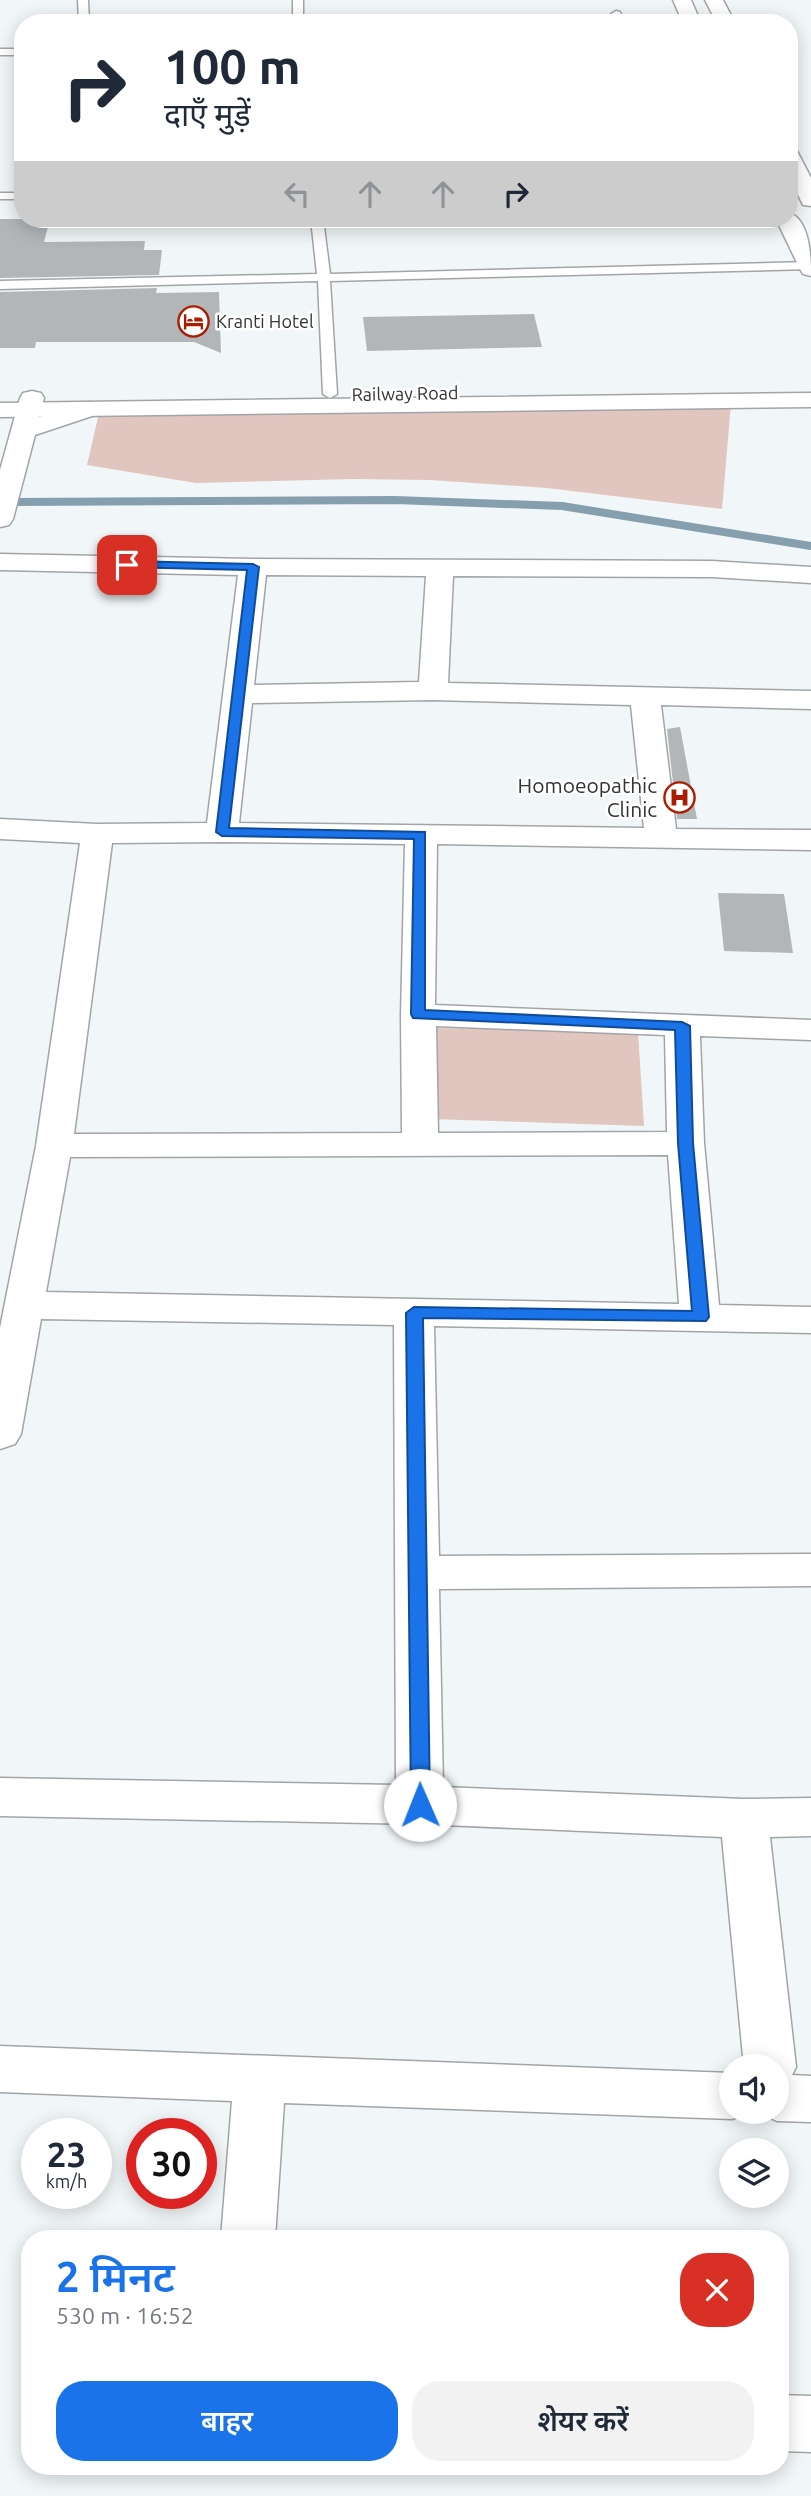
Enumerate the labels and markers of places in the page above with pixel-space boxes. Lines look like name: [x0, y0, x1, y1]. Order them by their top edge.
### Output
hotel icon: Kranti Hotel: [176, 304, 210, 338]
place label: Kranti Hotel: [216, 311, 314, 331]
pin: [97, 535, 157, 595]
place label: Homoeopathic Clinic: [518, 773, 657, 821]
hospital icon: Homoeopathic Clinic: [663, 780, 697, 814]

